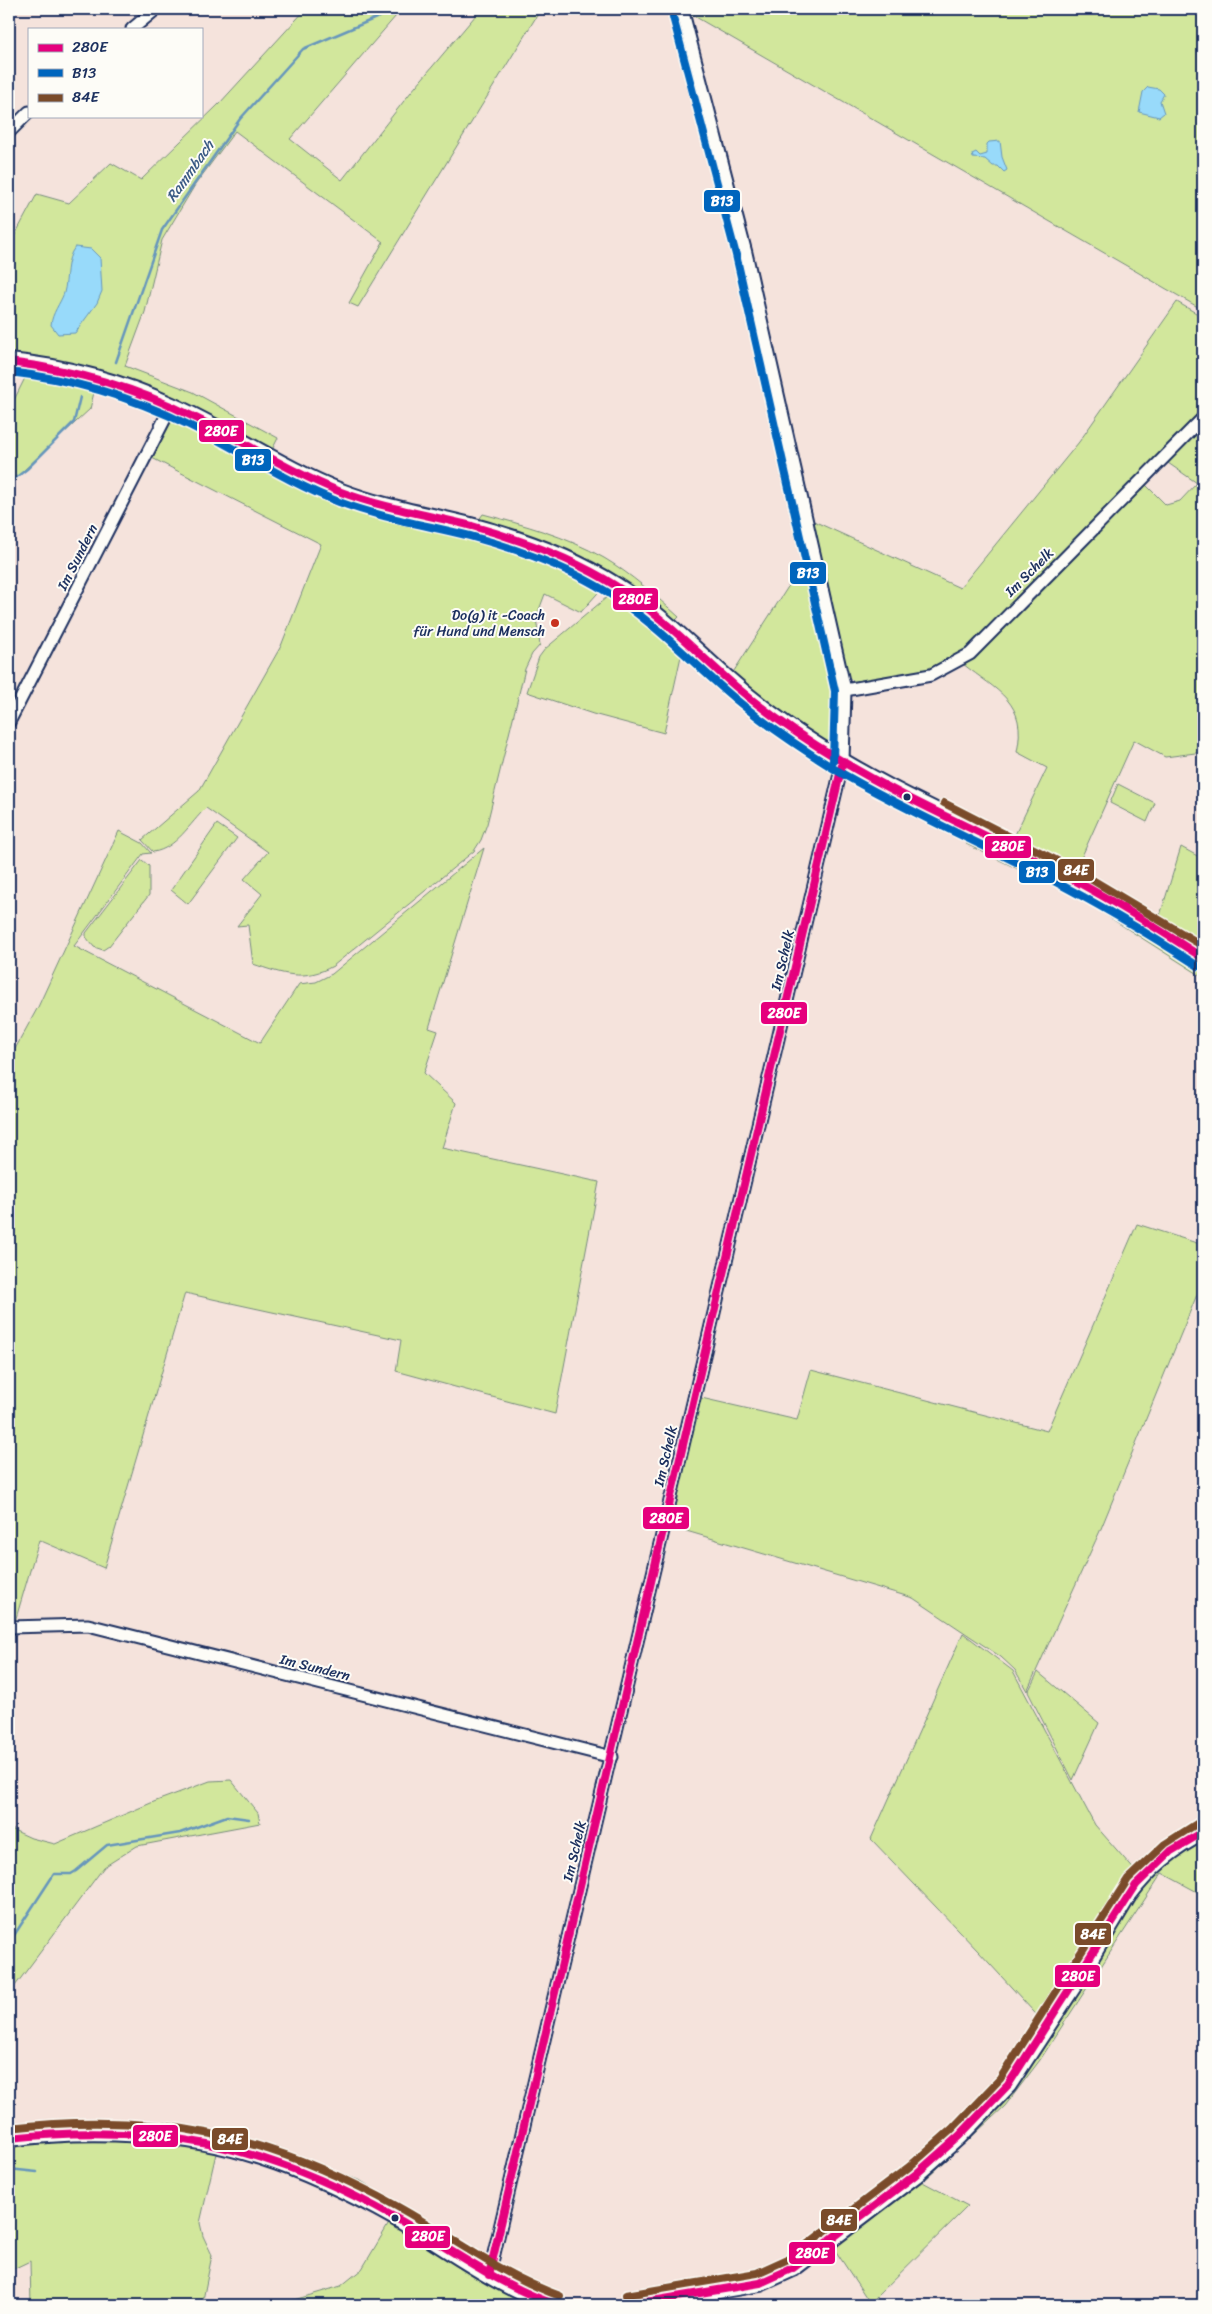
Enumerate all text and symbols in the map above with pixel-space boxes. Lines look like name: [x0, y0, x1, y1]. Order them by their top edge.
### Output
legend: [28, 28, 202, 118]
text: 280E: [72, 34, 109, 60]
text: B13: [72, 60, 96, 86]
text: 84E: [72, 84, 100, 110]
water label: Rammbach: [159, 133, 222, 207]
line badge: B13: [703, 189, 741, 213]
text: B13: [711, 189, 734, 214]
line badge: 280E: [198, 419, 245, 443]
text: 280E: [203, 419, 239, 444]
line badge: B13: [234, 448, 272, 472]
text: B13: [242, 448, 265, 473]
street label: Im Sundern: [50, 519, 105, 596]
street label: Im Schelk: [998, 541, 1060, 604]
line badge: B13: [789, 561, 827, 585]
text: B13: [797, 561, 820, 586]
line badge: 280E: [612, 587, 659, 611]
text: 280E: [617, 587, 653, 612]
place label: Do(g) it -Coach für Hund und Mensch: [413, 603, 545, 644]
marker: Do(g) it -Coach für Hund und Mensch: [549, 617, 561, 629]
unlabelled marker: [902, 792, 912, 802]
text: 280E: [990, 834, 1026, 859]
line badge: 280E: [984, 835, 1032, 859]
line badge: 84E: [1057, 858, 1095, 882]
text: 84E: [1063, 858, 1090, 883]
line badge: B13: [1018, 860, 1056, 884]
text: B13: [1026, 860, 1049, 885]
street label: Im Schelk: [763, 927, 802, 994]
line badge: 280E: [760, 1001, 808, 1025]
text: 280E: [766, 1001, 802, 1026]
street label: Im Schelk: [646, 1423, 685, 1490]
line badge: 280E: [642, 1506, 690, 1530]
text: 280E: [648, 1506, 684, 1531]
street label: Im Sundern: [276, 1646, 353, 1688]
street label: Im Schelk: [555, 1818, 594, 1885]
line badge: 84E: [1074, 1922, 1112, 1946]
text: 84E: [1080, 1922, 1107, 1947]
line badge: 280E: [1054, 1964, 1101, 1988]
text: 280E: [1060, 1964, 1096, 1989]
line badge: 280E: [132, 2124, 179, 2148]
text: 280E: [137, 2124, 173, 2149]
line badge: 84E: [211, 2127, 249, 2151]
text: 84E: [217, 2127, 244, 2152]
line badge: 84E: [820, 2208, 858, 2232]
text: 84E: [826, 2208, 853, 2233]
unlabelled marker: [390, 2213, 400, 2223]
text: 280E: [410, 2224, 446, 2249]
line badge: 280E: [404, 2225, 451, 2249]
line badge: 280E: [788, 2241, 836, 2265]
text: 280E: [794, 2241, 830, 2266]

